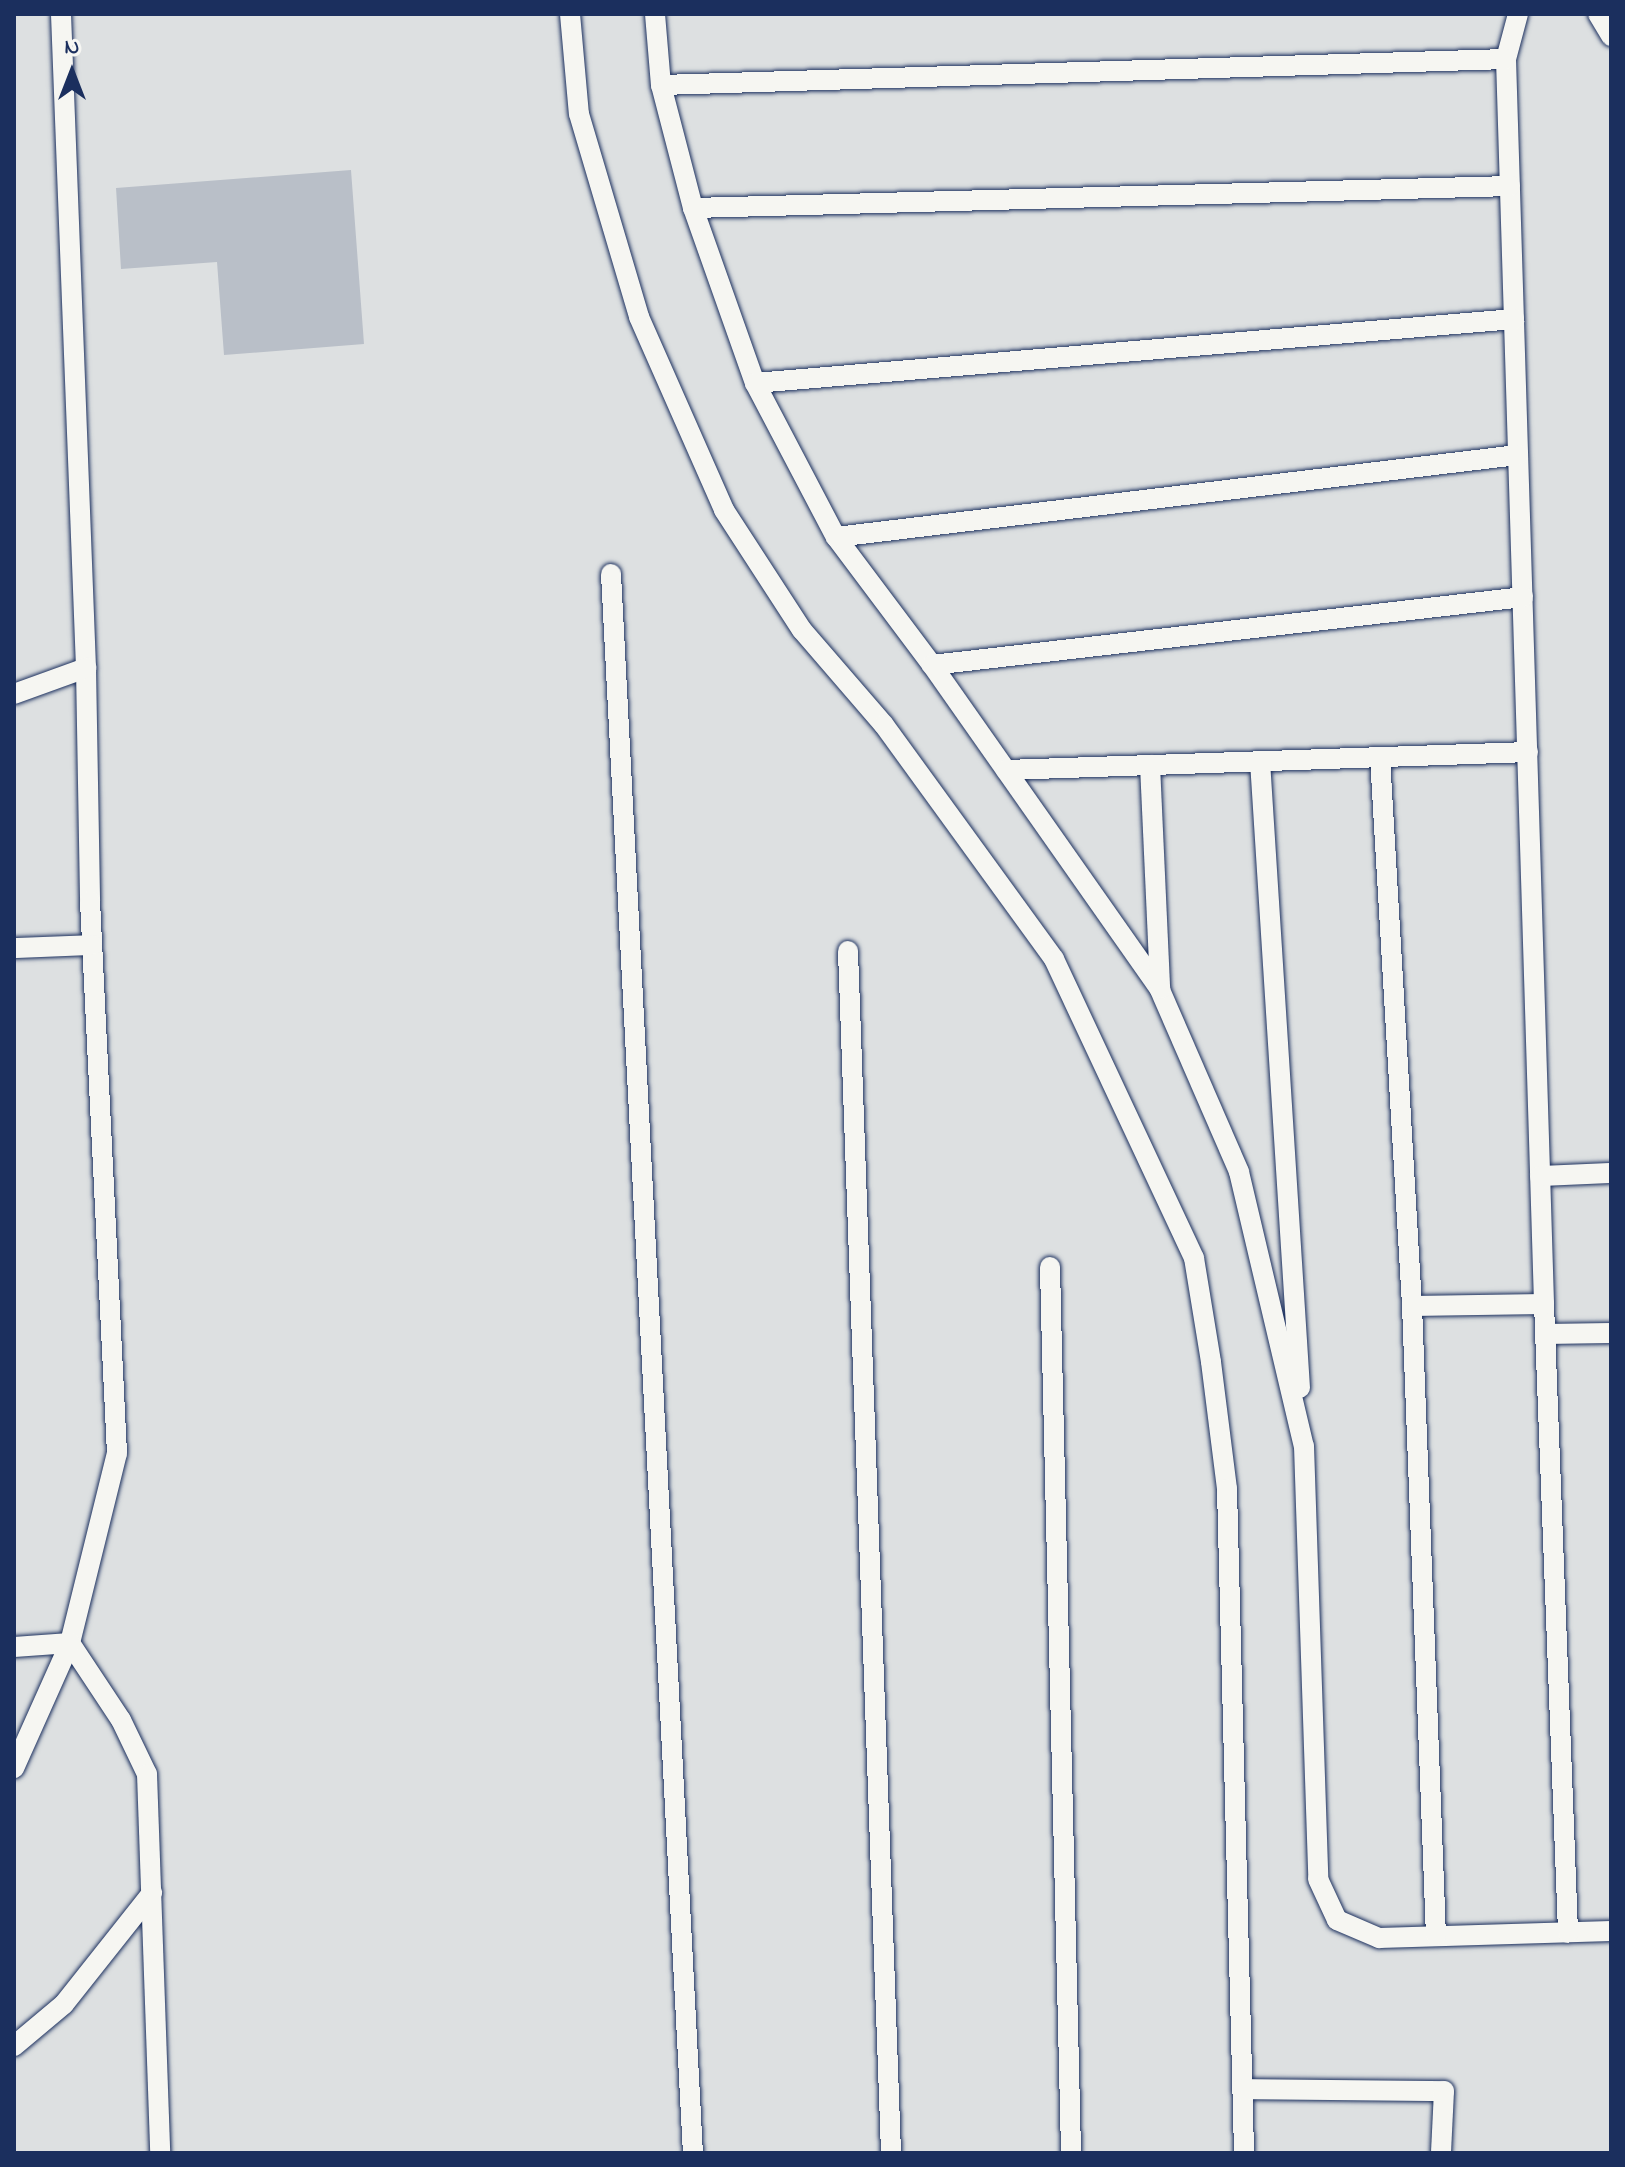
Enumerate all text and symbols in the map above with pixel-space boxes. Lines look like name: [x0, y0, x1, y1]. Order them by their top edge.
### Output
north arrow: [32, 32, 112, 112]
text: N: [65, 32, 79, 64]

